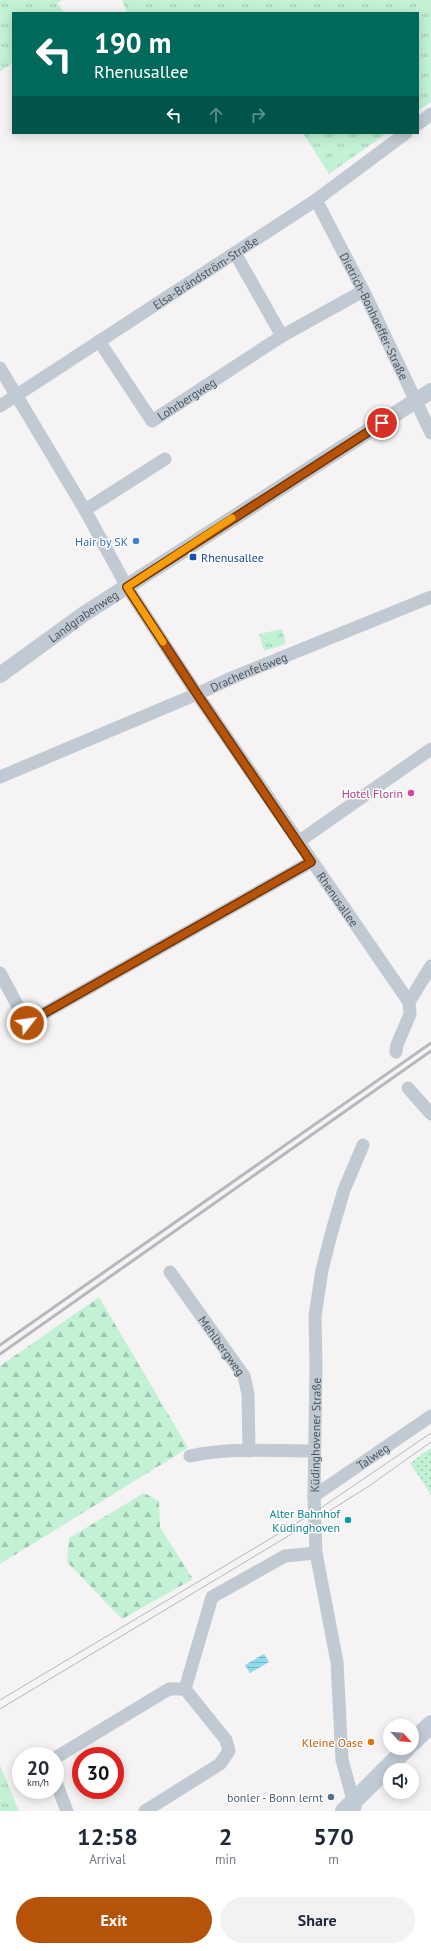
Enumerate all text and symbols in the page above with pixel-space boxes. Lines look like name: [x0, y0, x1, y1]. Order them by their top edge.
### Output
text: 190 m: [94, 24, 171, 61]
icon: left: [28, 28, 80, 80]
text: Rhenusallee: [94, 60, 188, 83]
icon: left: [163, 104, 185, 126]
icon: ahead: [205, 104, 227, 126]
icon: right: [247, 104, 269, 126]
street label: Elsa-Brändström-Straße: [150, 232, 261, 312]
street label: Dietrich-Bonhoeffer-Straße: [337, 250, 412, 382]
street label: Lohrbergweg: [154, 374, 218, 423]
pin: [365, 406, 399, 440]
icon: arrive: [371, 412, 393, 434]
place label: Hair by SK: [75, 534, 128, 549]
marker: Hair by SK: [131, 536, 141, 546]
place label: Rhenusallee: [201, 550, 264, 565]
marker: Rhenusallee: [188, 552, 198, 562]
street label: Landgrabenweg: [45, 587, 121, 645]
street label: Drachenfelsweg: [208, 649, 289, 694]
place label: Hotel Florin: [342, 786, 403, 801]
marker: Hotel Florin: [406, 788, 416, 798]
street label: Rhenusallee: [314, 869, 362, 929]
position arrow: [6, 1002, 48, 1044]
street label: Mehlbergweg: [196, 1312, 249, 1378]
street label: Küdinghovener Straße: [307, 1377, 323, 1492]
street label: Talweg: [354, 1440, 392, 1472]
place label: Alter Bahnhof Küdinghoven: [269, 1506, 341, 1535]
marker: Alter Bahnhof Küdinghoven: [343, 1515, 353, 1525]
north arrow: [383, 1719, 419, 1755]
map controls: [383, 1719, 419, 1799]
place label: Kleine Oase: [302, 1735, 363, 1750]
marker: Kleine Oase: [366, 1737, 376, 1747]
speed limit sign: 30: [72, 1747, 124, 1799]
text: 20: [27, 1755, 49, 1781]
button: sound: [383, 1763, 419, 1799]
text: km/h: [27, 1776, 49, 1789]
place label: bonler - Bonn lernt: [227, 1790, 323, 1805]
marker: bonler - Bonn lernt: [326, 1792, 336, 1802]
text: 12:58: [77, 1821, 138, 1852]
text: 2: [219, 1821, 232, 1852]
text: 570: [313, 1821, 354, 1852]
text: Arrival: [89, 1851, 126, 1868]
text: min: [215, 1851, 236, 1868]
text: m: [328, 1851, 339, 1868]
button: Exit: [16, 1897, 212, 1943]
button: Share: [220, 1897, 415, 1943]

